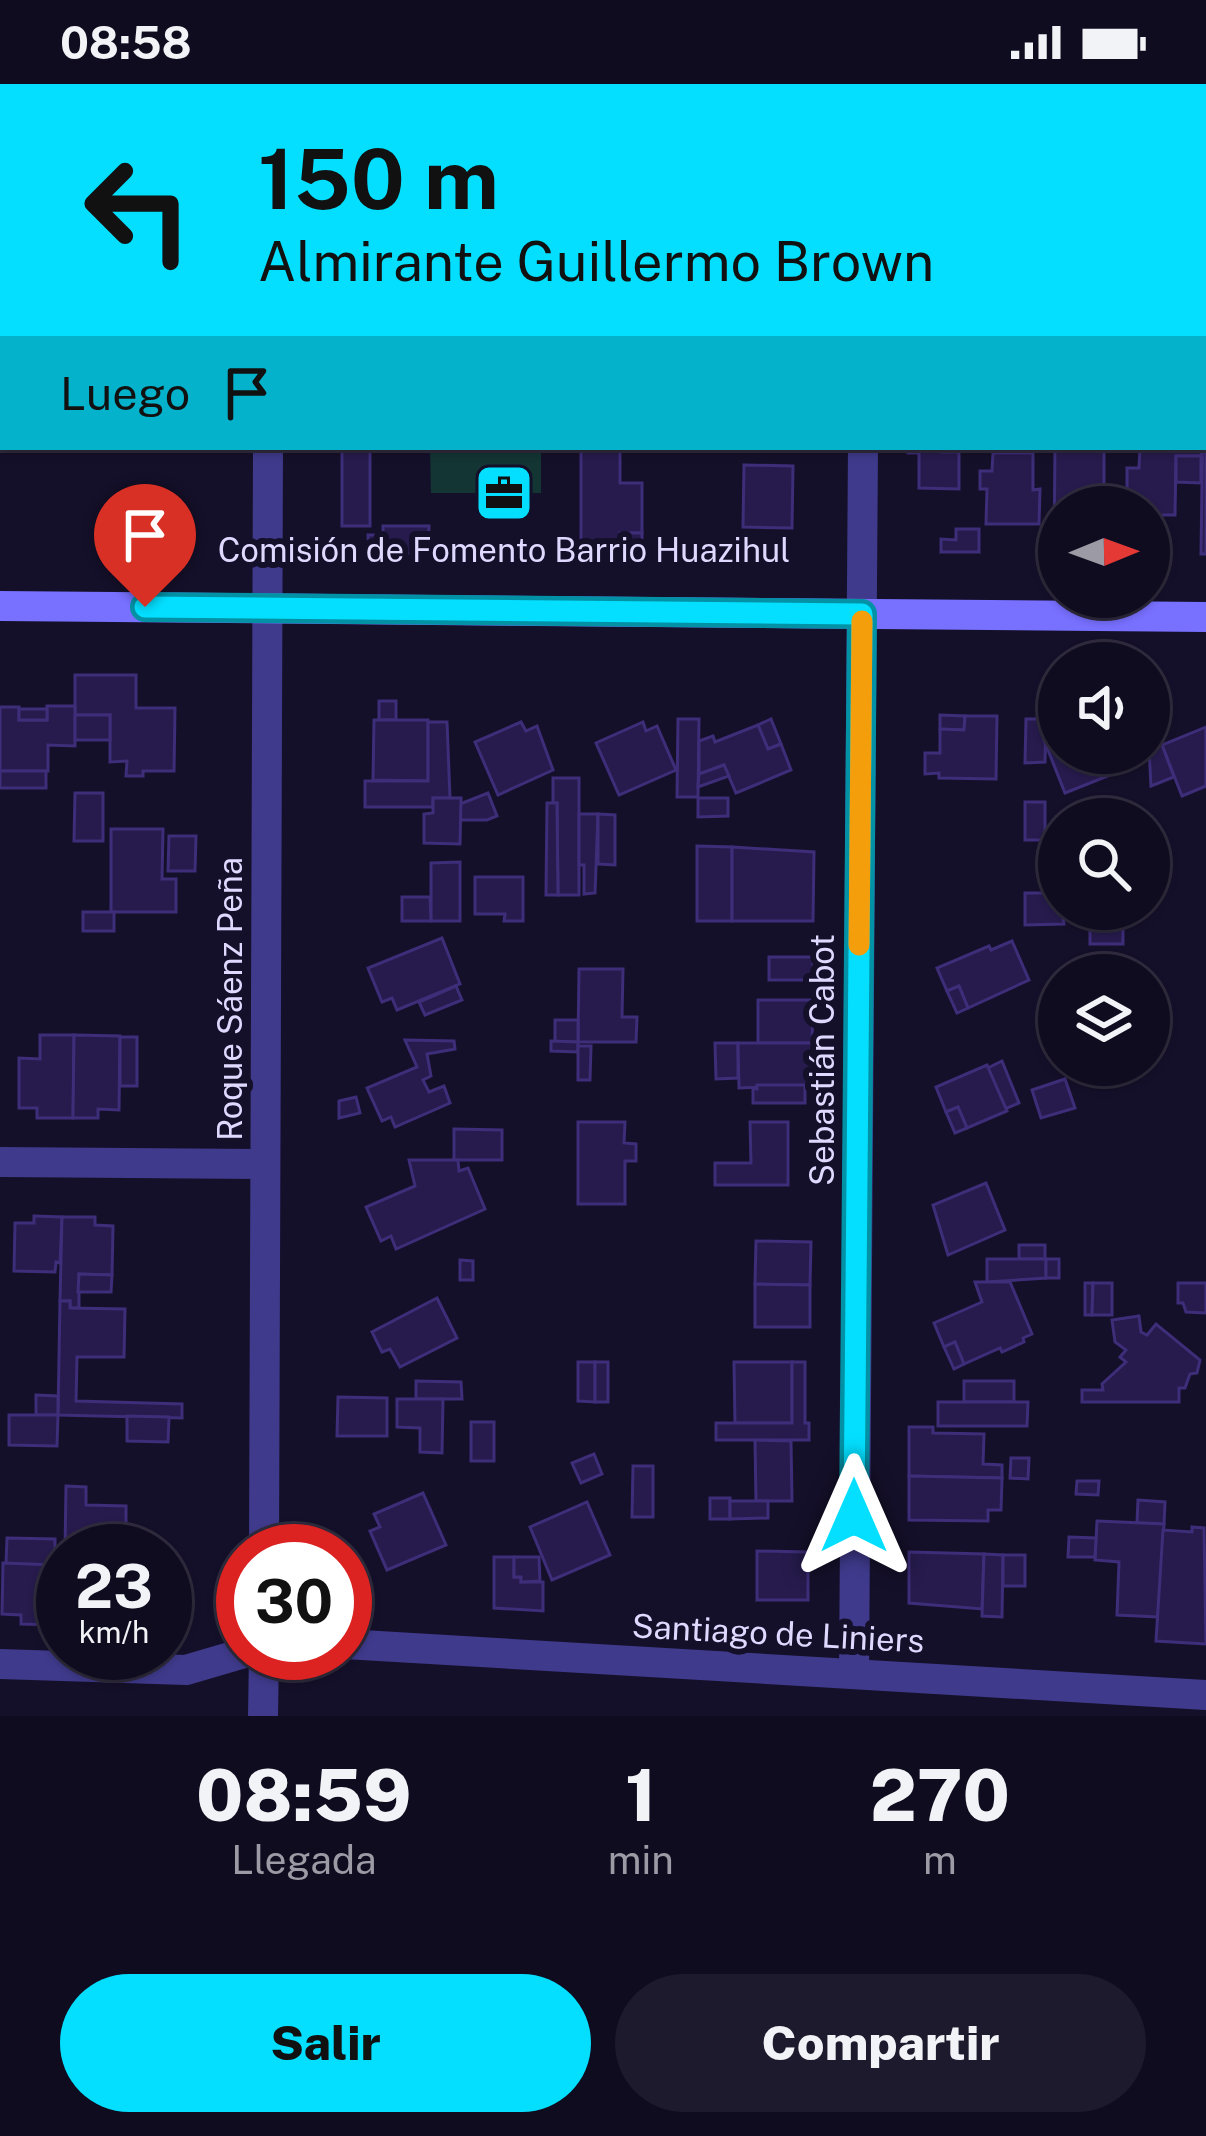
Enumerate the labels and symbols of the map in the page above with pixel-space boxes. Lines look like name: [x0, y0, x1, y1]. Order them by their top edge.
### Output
office icon: Comisión de Fomento Barrio Huazihul: [473, 462, 535, 524]
pin: [94, 484, 196, 607]
north arrow: [1038, 486, 1170, 618]
place label: Comisión de Fomento Barrio Huazihul: [218, 531, 790, 569]
street label: Roque Sáenz Peña: [211, 857, 249, 1141]
street label: Sebastián Cabot: [803, 934, 841, 1186]
position arrow: [791, 1453, 917, 1579]
speed limit sign: 30: [216, 1524, 372, 1680]
street label: Santiago de Liniers: [631, 1606, 925, 1660]

